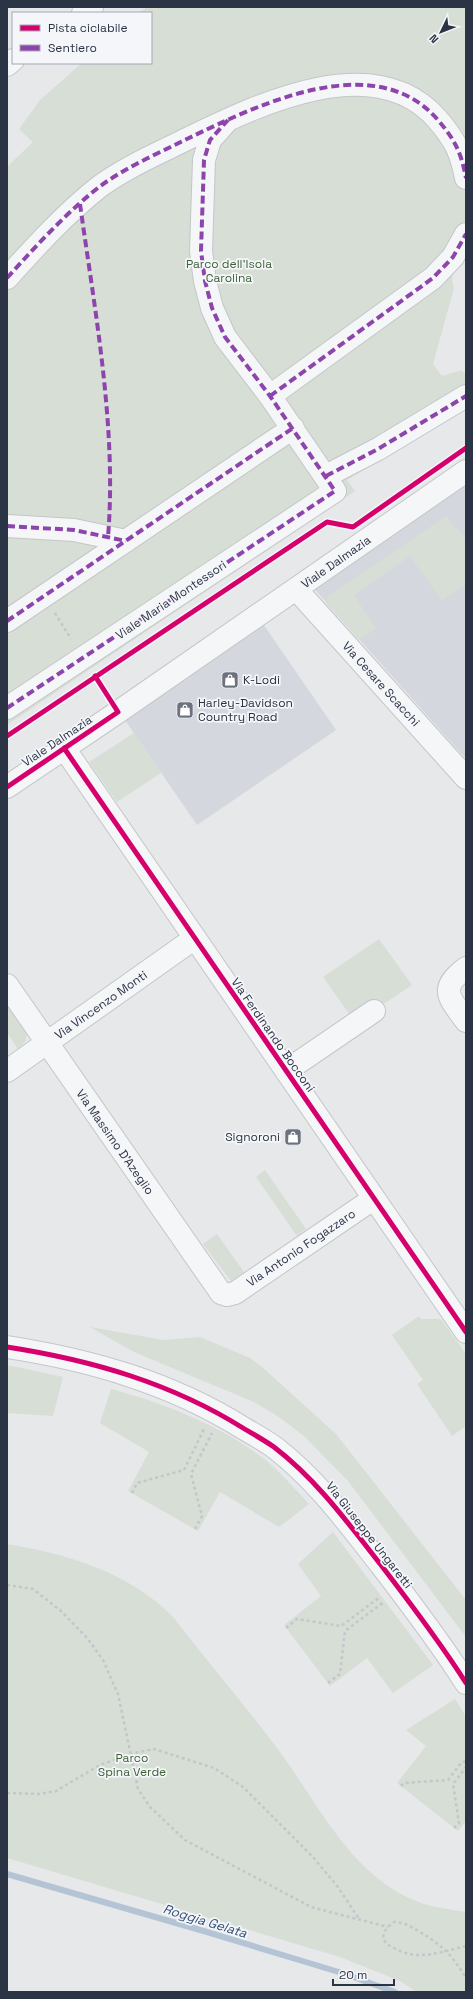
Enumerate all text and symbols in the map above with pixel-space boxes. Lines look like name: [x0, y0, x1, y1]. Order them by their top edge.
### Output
legend: [12, 12, 152, 64]
north arrow: [421, 12, 461, 52]
text: Pista ciclabile: [48, 20, 128, 36]
text: N: [426, 31, 441, 46]
text: Sentiero: [48, 40, 97, 56]
park label: Parco dell'Isola Carolina: [186, 256, 272, 286]
street label: Viale Dalmazia: [298, 532, 374, 592]
street label: Viale Maria Montessori: [113, 557, 229, 643]
street label: Via Cesare Scacchi: [339, 638, 423, 730]
shop icon: K-Lodi: [220, 670, 240, 690]
place label: K-Lodi: [243, 672, 280, 688]
place label: Harley-Davidson Country Road: [198, 695, 293, 725]
shop icon: Harley-Davidson Country Road: [175, 700, 195, 720]
street label: Viale Dalmazia: [19, 712, 95, 770]
street label: Via Vincenzo Monti: [52, 967, 150, 1043]
street label: Via Ferdinando Bocconi: [227, 975, 319, 1095]
street label: Via Massimo D’Azeglio: [72, 1086, 158, 1198]
shop icon: Signoroni: [283, 1127, 303, 1147]
place label: Signoroni: [225, 1129, 280, 1145]
street label: Via Antonio Fogazzaro: [243, 1206, 359, 1290]
street label: Via Giuseppe Ungaretti: [322, 1478, 416, 1592]
park label: Parco Spina Verde: [98, 1750, 166, 1780]
water label: Roggia Gelata: [161, 1900, 250, 1942]
scale bar: [333, 1961, 394, 1987]
text: 20 m: [339, 1967, 367, 1983]

